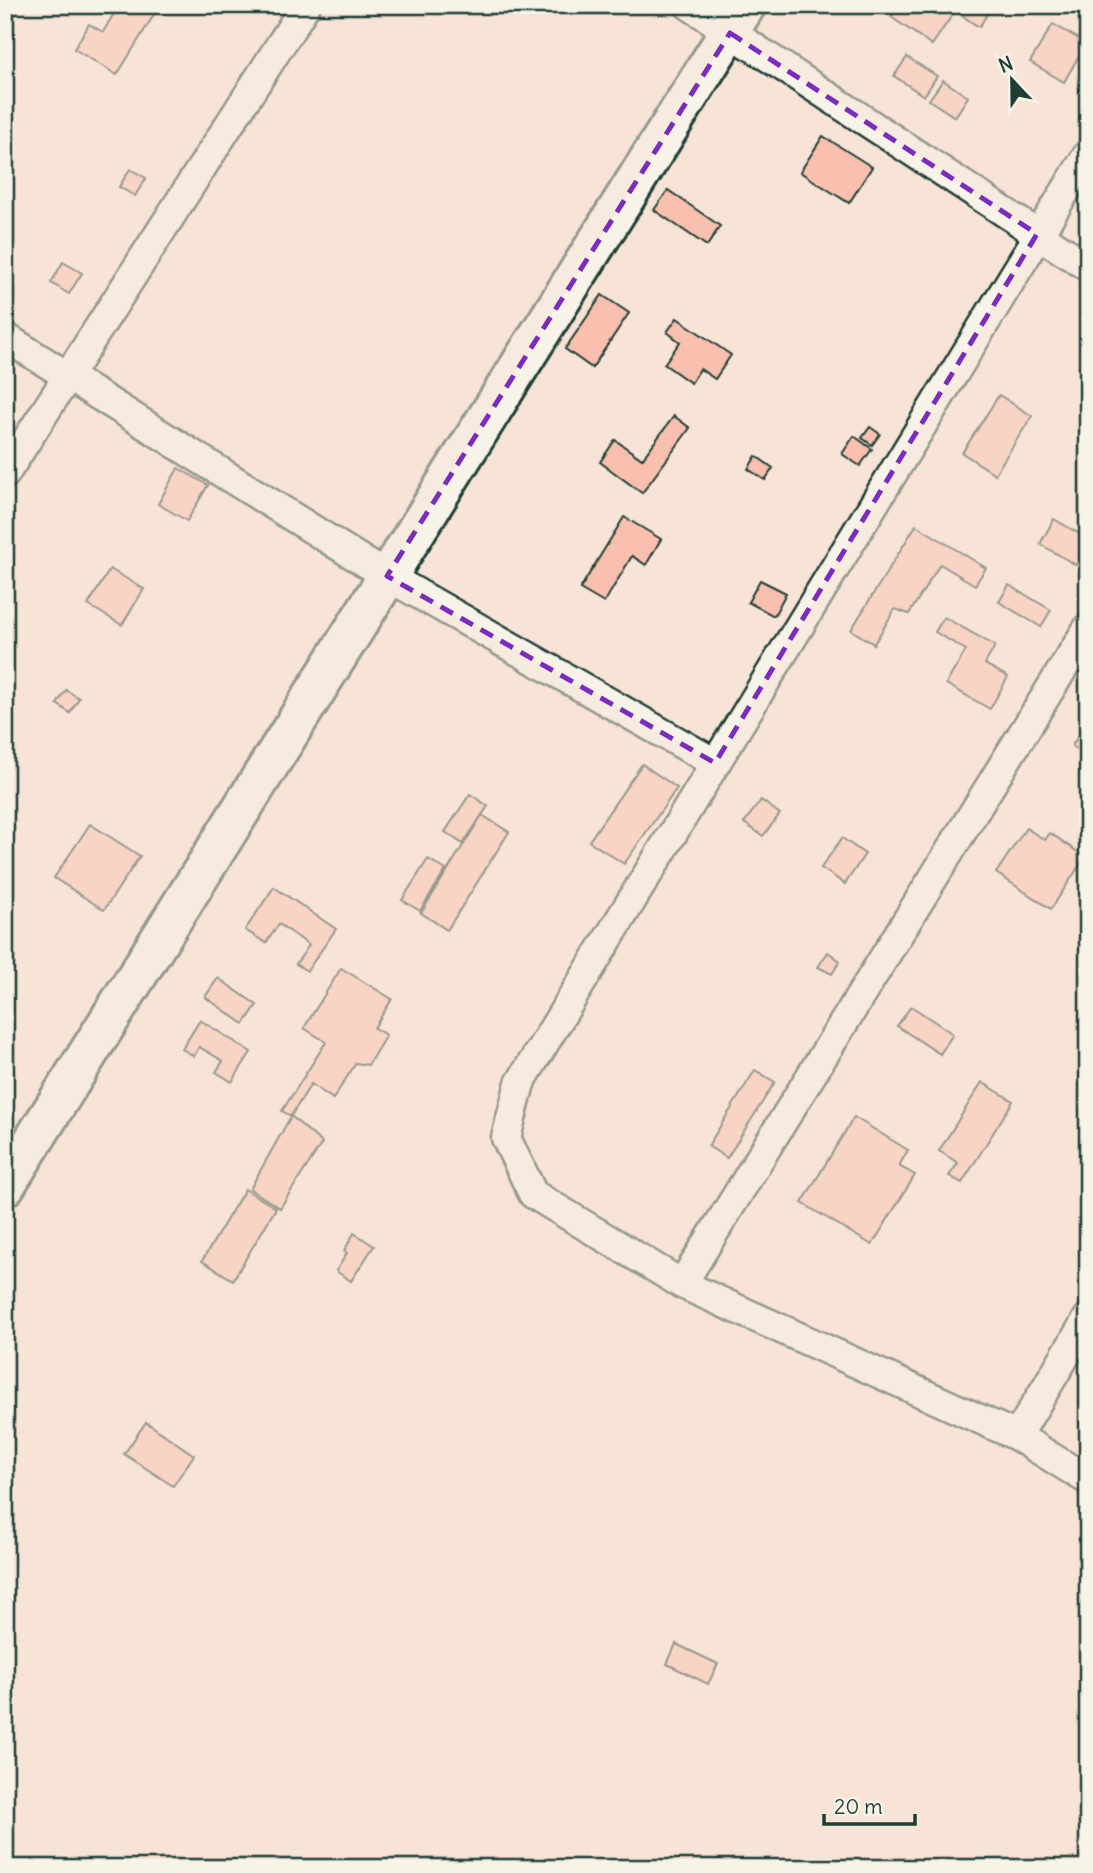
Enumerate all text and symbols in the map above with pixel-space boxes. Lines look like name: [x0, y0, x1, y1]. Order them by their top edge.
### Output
north arrow: [978, 46, 1048, 116]
text: N: [995, 51, 1016, 78]
scale bar: [824, 1782, 914, 1826]
text: 20 m: [834, 1793, 883, 1820]

